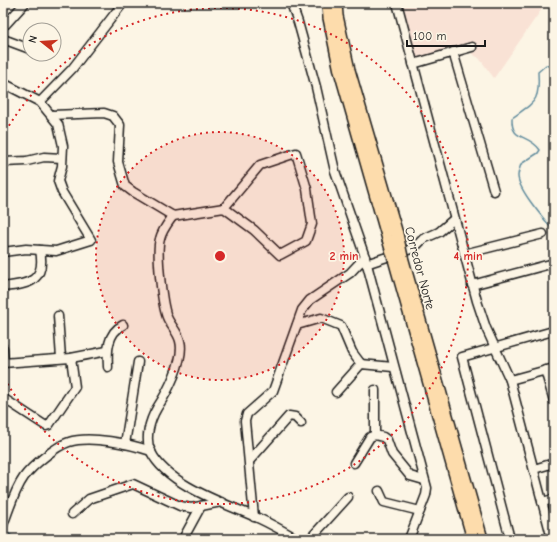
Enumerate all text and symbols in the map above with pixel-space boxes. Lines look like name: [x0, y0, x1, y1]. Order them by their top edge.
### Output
north arrow: [22, 22, 62, 62]
scale bar: [407, 22, 485, 48]
text: 100 m: [413, 29, 446, 43]
text: N: [26, 34, 40, 45]
street label: Corredor Norte: [402, 225, 438, 312]
centre of rings: [213, 249, 227, 263]
text: 2 min: [329, 249, 359, 263]
text: 4 min: [454, 249, 482, 263]

